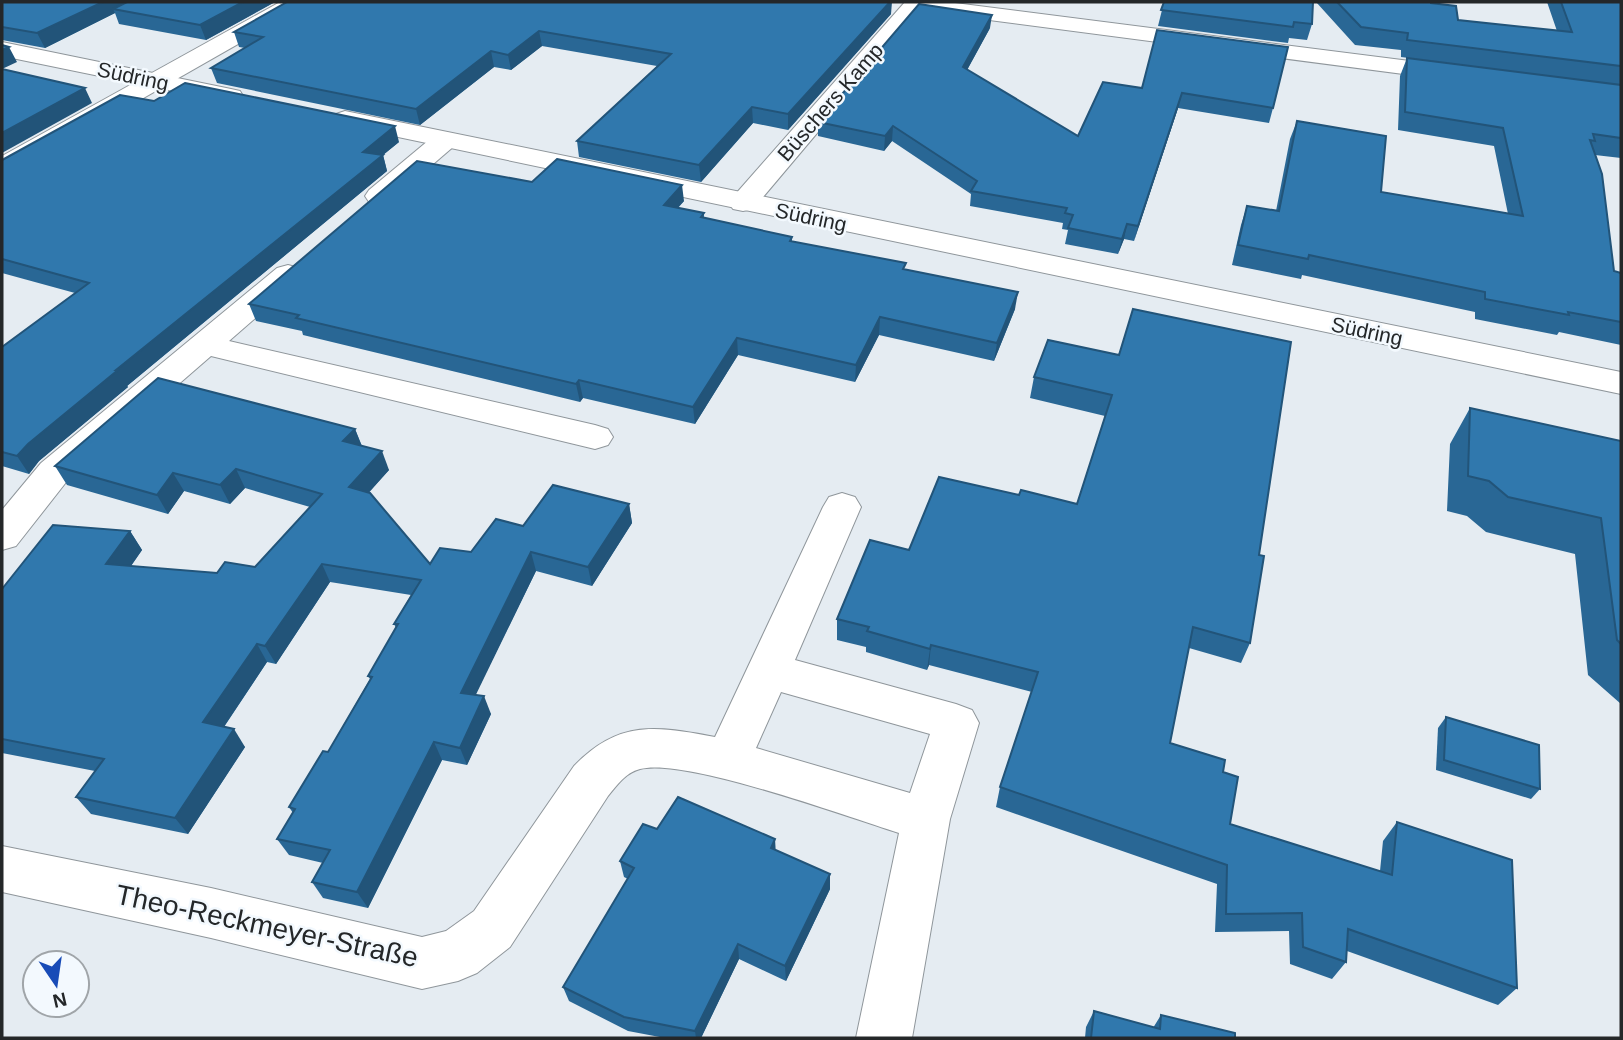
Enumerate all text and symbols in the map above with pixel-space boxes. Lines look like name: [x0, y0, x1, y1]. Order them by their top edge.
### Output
street label: Büschers Kamp: [773, 39, 887, 165]
street label: Südring: [95, 57, 171, 95]
street label: Südring: [773, 198, 849, 236]
street label: Südring: [1329, 312, 1405, 350]
street label: Theo-Reckmeyer-Straße: [113, 879, 421, 973]
north arrow: [21, 949, 91, 1019]
text: N: [51, 988, 69, 1012]

